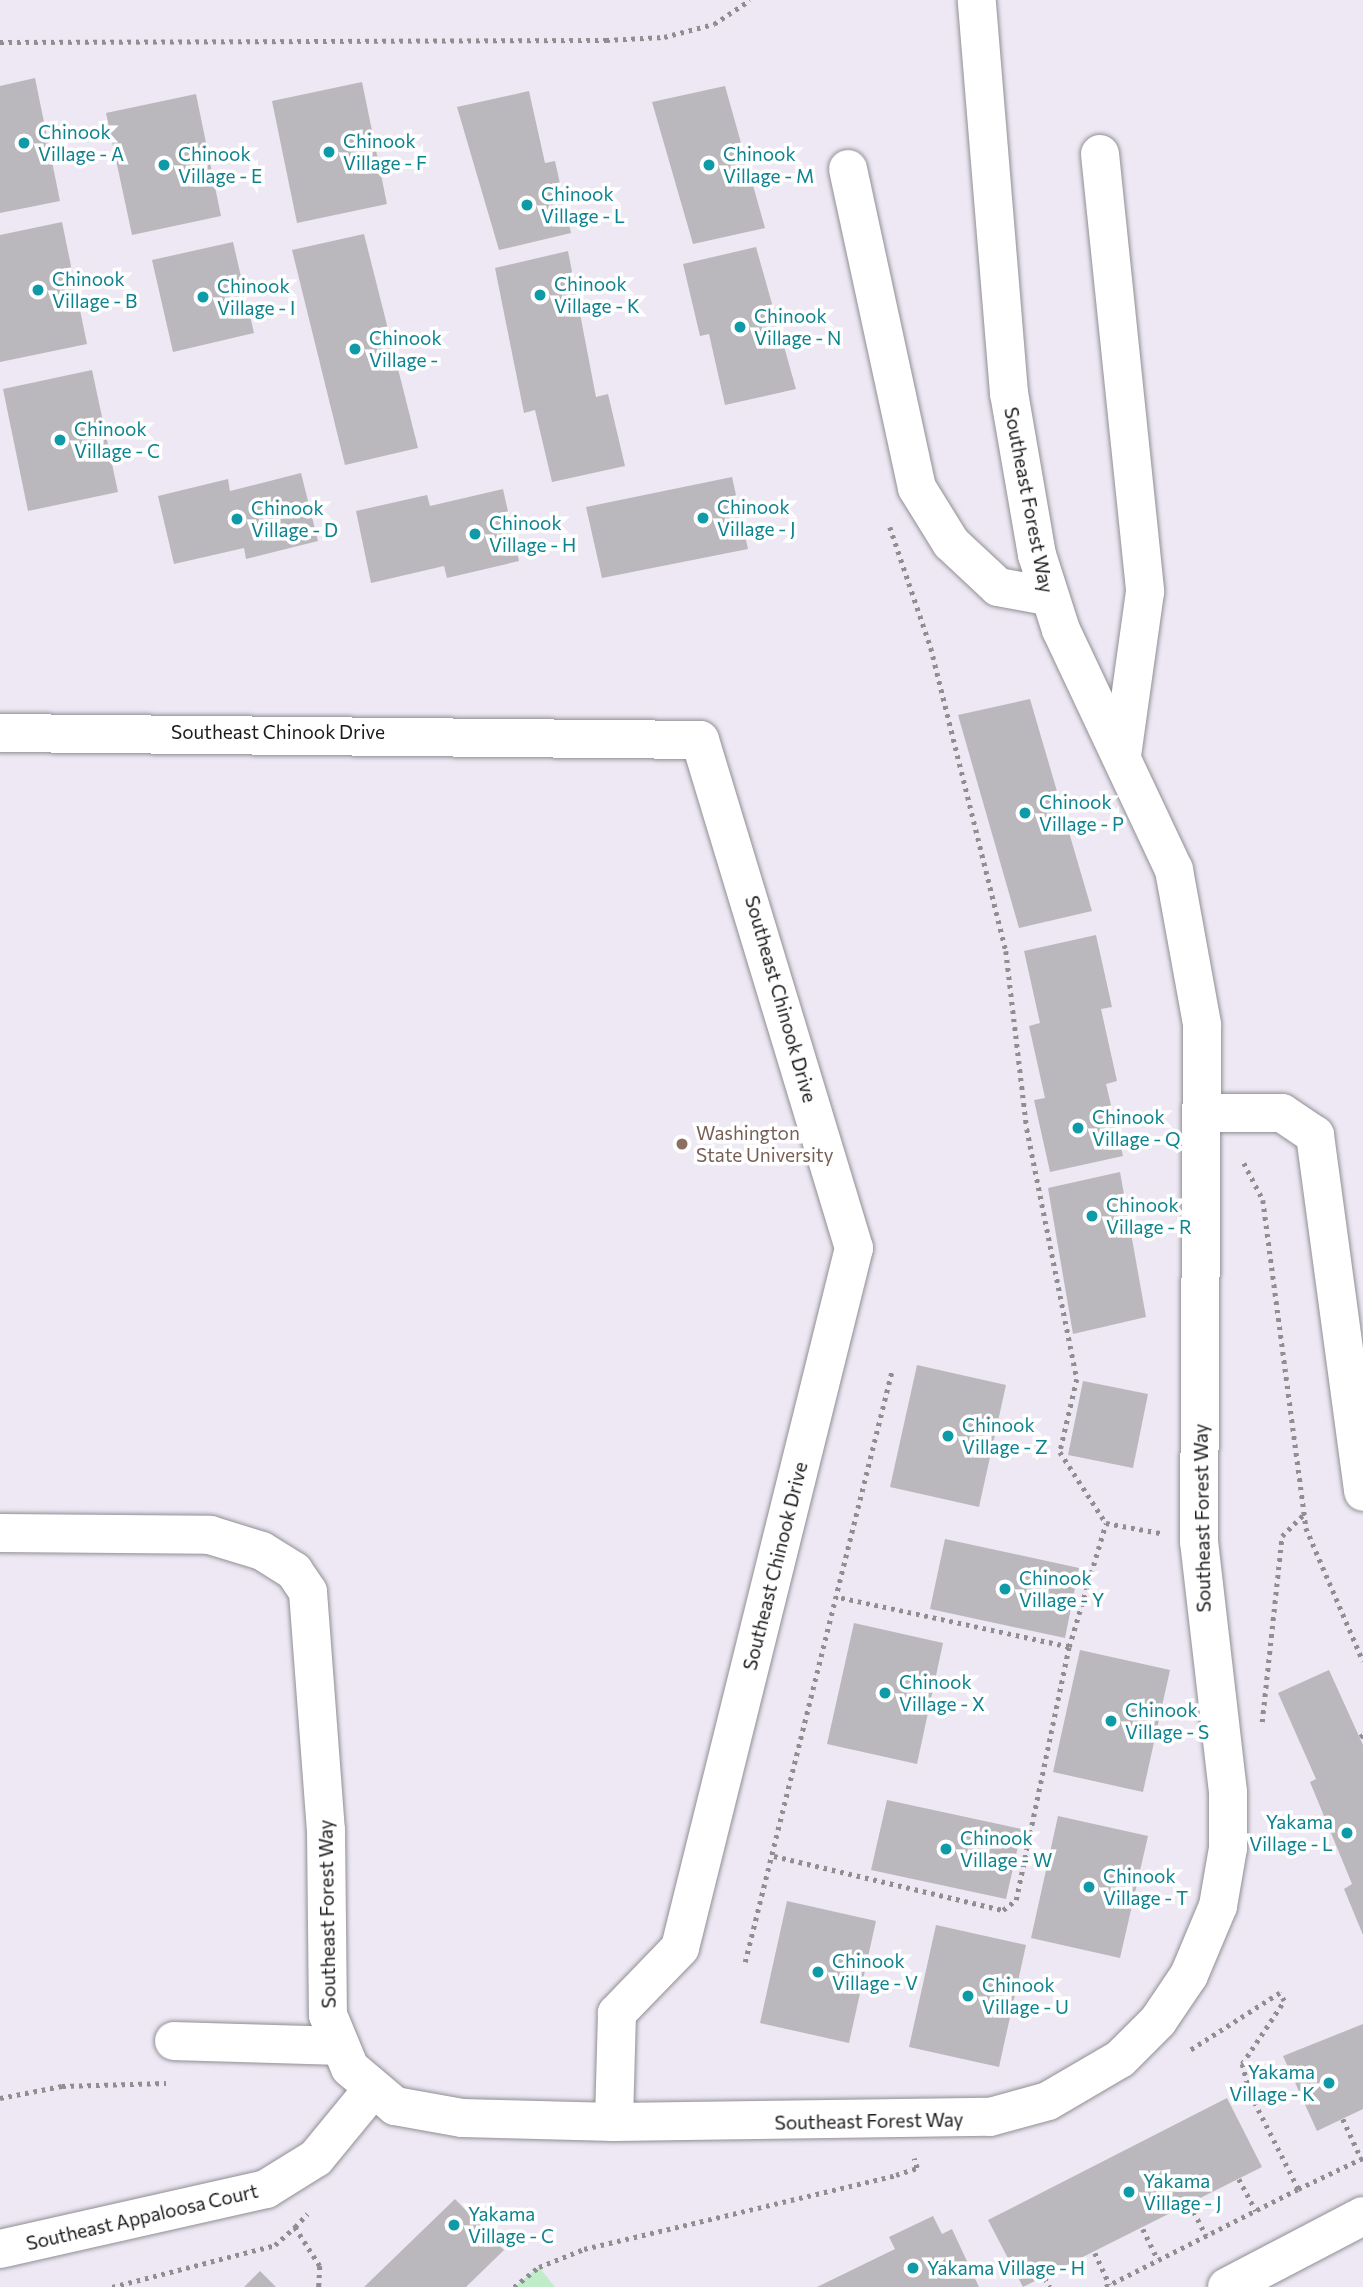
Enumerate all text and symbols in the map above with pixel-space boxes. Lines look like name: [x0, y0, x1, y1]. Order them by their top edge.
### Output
place label: Chinook Village - A: [38, 121, 124, 165]
place label: Chinook Village - F: [343, 130, 427, 174]
marker: Chinook Village - A: [16, 135, 32, 151]
place label: Chinook Village - E: [178, 143, 262, 187]
place label: Chinook Village - M: [723, 143, 814, 187]
marker: Chinook Village - F: [321, 144, 337, 160]
marker: Chinook Village - E: [156, 157, 172, 173]
marker: Chinook Village - M: [701, 157, 717, 173]
place label: Chinook Village - L: [541, 183, 625, 227]
marker: Chinook Village - L: [519, 197, 535, 213]
place label: Chinook Village - B: [52, 268, 137, 312]
place label: Chinook Village - K: [554, 273, 640, 317]
place label: Chinook Village - I: [217, 275, 295, 319]
marker: Chinook Village - B: [30, 282, 46, 298]
marker: Chinook Village - K: [532, 287, 548, 303]
marker: Chinook Village - I: [195, 289, 211, 305]
place label: Chinook Village - N: [754, 305, 841, 349]
marker: Chinook Village - N: [732, 319, 748, 335]
place label: Chinook Village -: [369, 327, 442, 371]
marker: Chinook Village -: [347, 341, 363, 357]
street label: Southeast Forest Way: [1000, 405, 1058, 595]
place label: Chinook Village - C: [74, 418, 160, 462]
marker: Chinook Village - C: [52, 432, 68, 448]
place label: Chinook Village - J: [717, 496, 795, 540]
place label: Chinook Village - D: [251, 497, 338, 541]
marker: Chinook Village - J: [695, 510, 711, 526]
marker: Chinook Village - D: [229, 511, 245, 527]
place label: Chinook Village - H: [489, 512, 576, 556]
marker: Chinook Village - H: [467, 526, 483, 542]
street label: Southeast Chinook Drive: [171, 721, 385, 743]
place label: Chinook Village - P: [1039, 791, 1124, 835]
marker: Chinook Village - P: [1017, 805, 1033, 821]
street label: Southeast Chinook Drive: [741, 893, 821, 1105]
place label: Chinook Village - Q: [1092, 1106, 1180, 1150]
marker: Chinook Village - Q: [1070, 1120, 1086, 1136]
place label: Washington State University: [696, 1122, 833, 1166]
marker: Washington State University: [674, 1136, 690, 1152]
place label: Chinook Village - R: [1106, 1194, 1192, 1238]
marker: Chinook Village - R: [1084, 1208, 1100, 1224]
place label: Chinook Village - Z: [962, 1414, 1048, 1458]
street label: Southeast Forest Way: [1189, 1423, 1215, 1613]
marker: Chinook Village - Z: [940, 1428, 956, 1444]
street label: Southeast Chinook Drive: [738, 1459, 812, 1673]
place label: Chinook Village - Y: [1019, 1567, 1104, 1611]
marker: Chinook Village - Y: [997, 1581, 1013, 1597]
place label: Chinook Village - X: [899, 1671, 985, 1715]
marker: Chinook Village - X: [877, 1685, 893, 1701]
place label: Chinook Village - S: [1125, 1699, 1209, 1743]
marker: Chinook Village - S: [1103, 1713, 1119, 1729]
place label: Yakama Village - L: [1249, 1811, 1333, 1855]
street label: Southeast Forest Way: [314, 1819, 340, 2009]
marker: Yakama Village - L: [1339, 1825, 1355, 1841]
place label: Chinook Village - W: [960, 1827, 1052, 1871]
marker: Chinook Village - W: [938, 1841, 954, 1857]
place label: Chinook Village - T: [1103, 1865, 1188, 1909]
marker: Chinook Village - T: [1081, 1879, 1097, 1895]
place label: Chinook Village - V: [832, 1950, 918, 1994]
marker: Chinook Village - V: [810, 1964, 826, 1980]
place label: Chinook Village - U: [982, 1974, 1069, 2018]
marker: Chinook Village - U: [960, 1988, 976, 2004]
place label: Yakama Village - K: [1229, 2061, 1315, 2105]
marker: Yakama Village - K: [1321, 2075, 1337, 2091]
street label: Southeast Forest Way: [774, 2108, 964, 2134]
place label: Yakama Village - J: [1143, 2170, 1221, 2214]
street label: Southeast Appaloosa Court: [24, 2179, 260, 2255]
marker: Yakama Village - J: [1121, 2184, 1137, 2200]
place label: Yakama Village - C: [468, 2203, 554, 2247]
marker: Yakama Village - C: [446, 2217, 462, 2233]
place label: Yakama Village - H: [927, 2257, 1085, 2279]
marker: Yakama Village - H: [905, 2260, 921, 2276]

